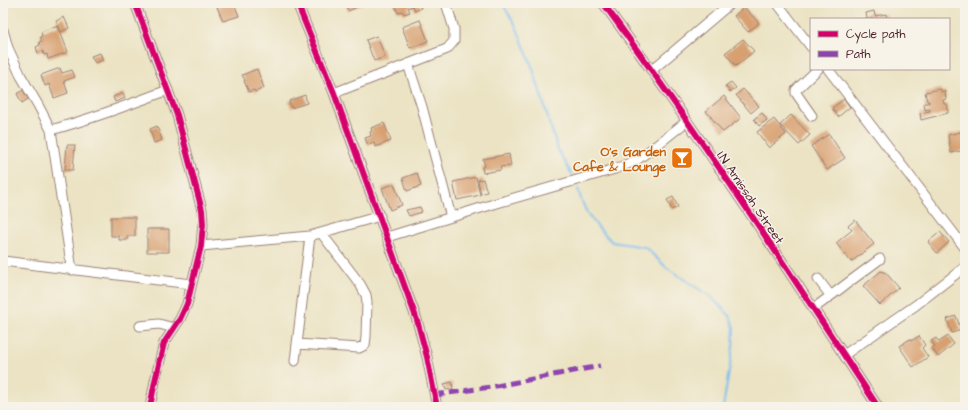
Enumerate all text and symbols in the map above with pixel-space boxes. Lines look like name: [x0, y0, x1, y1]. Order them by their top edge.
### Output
legend: [810, 18, 950, 70]
text: Cycle path: [846, 26, 905, 44]
text: Path: [846, 46, 871, 63]
place label: O's Garden Cafe & Lounge: [573, 143, 666, 178]
bar icon: O's Garden Cafe & Lounge: [669, 145, 695, 171]
street label: I.N Amissah Street: [712, 147, 789, 248]

